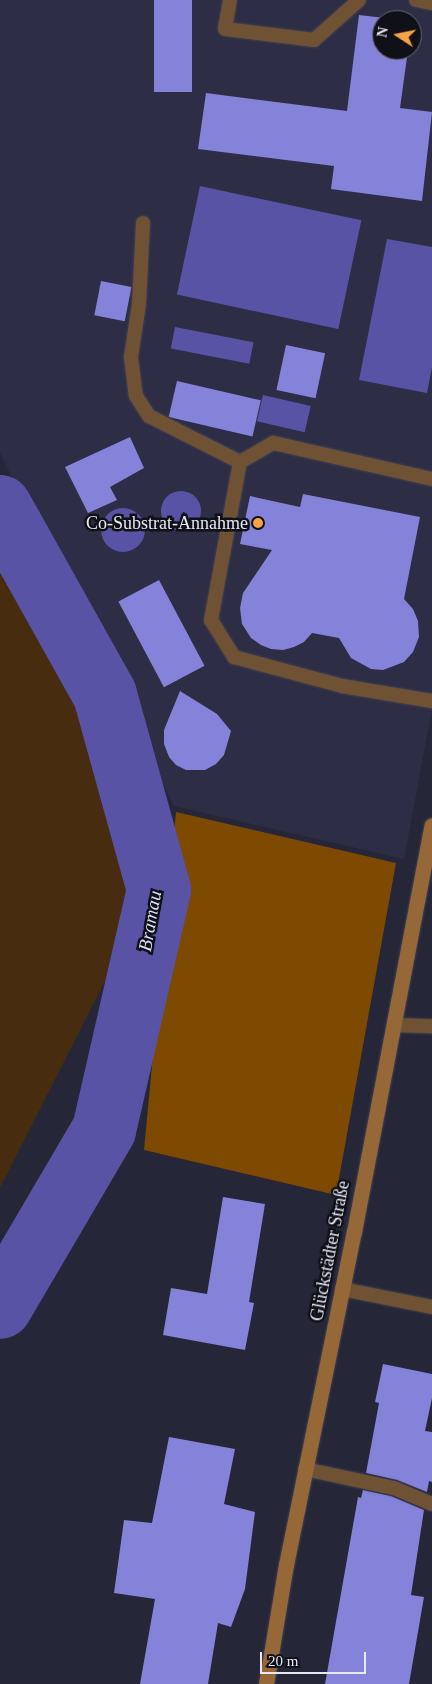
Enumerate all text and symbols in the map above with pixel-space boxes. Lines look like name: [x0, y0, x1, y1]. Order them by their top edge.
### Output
north arrow: [372, 10, 422, 60]
text: N: [374, 26, 391, 39]
place label: Co-Substrat-Annahme: [86, 512, 248, 534]
marker: Co-Substrat-Annahme: [252, 517, 264, 529]
water label: Bramau: [133, 889, 167, 953]
street label: Glückstädter Straße: [306, 1179, 354, 1323]
scale bar: [262, 1642, 368, 1674]
text: 20 m: [268, 1653, 298, 1669]

